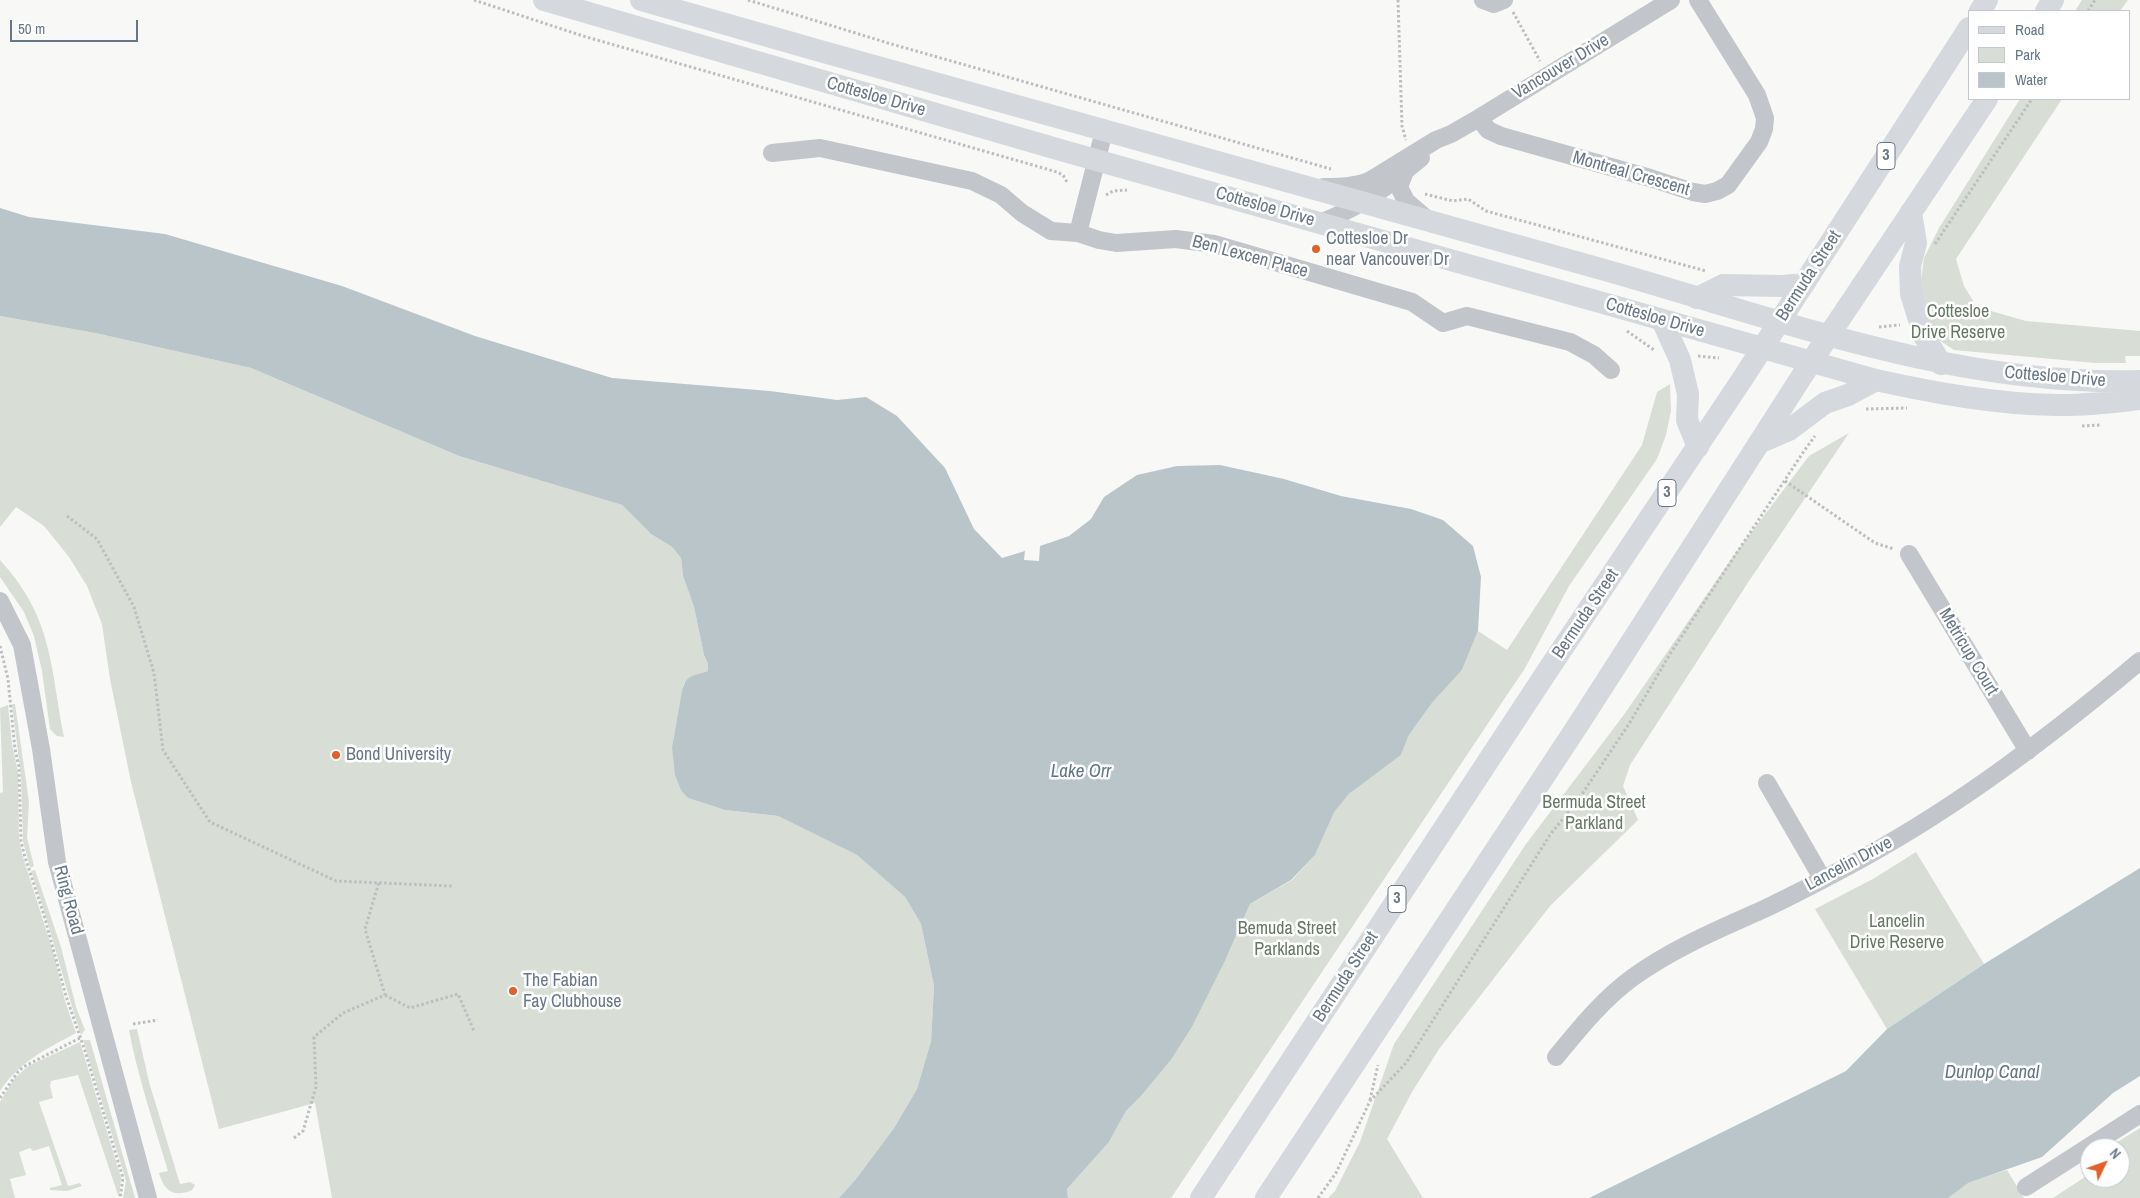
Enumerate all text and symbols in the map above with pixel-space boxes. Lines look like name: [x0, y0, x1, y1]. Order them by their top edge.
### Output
scale bar: [12, 10, 140, 42]
legend: [1968, 10, 2130, 100]
text: 50 m: [18, 18, 45, 39]
text: Road: [2015, 19, 2044, 40]
street label: Vancouver Drive: [1509, 30, 1613, 104]
text: Park: [2015, 44, 2040, 65]
text: Water: [2015, 69, 2047, 90]
street label: Cottesloe Drive: [824, 73, 928, 121]
road number: 3: [1877, 142, 1895, 170]
street label: Montreal Crescent: [1570, 147, 1692, 201]
street label: Cottesloe Drive: [1213, 183, 1317, 231]
street label: Bermuda Street: [1772, 227, 1846, 325]
place label: Cottesloe Dr near Vancouver Dr: [1326, 228, 1449, 270]
street label: Ben Lexcen Place: [1190, 231, 1310, 283]
marker: Cottesloe Dr near Vancouver Dr: [1310, 243, 1322, 255]
street label: Cottesloe Drive: [1603, 294, 1707, 342]
park label: Cottesloe Drive Reserve: [1911, 301, 2005, 344]
street label: Cottesloe Drive: [2003, 362, 2107, 392]
road number: 3: [1658, 479, 1676, 506]
street label: Bermuda Street: [1548, 565, 1624, 663]
street label: Metricup Court: [1934, 605, 2002, 699]
place label: Bond University: [346, 744, 451, 766]
marker: Bond University: [330, 749, 342, 761]
water label: Lake Orr: [1051, 761, 1111, 783]
park label: Bermuda Street Parkland: [1542, 792, 1646, 834]
street label: Lancelin Drive: [1802, 832, 1896, 896]
street label: Ring Road: [48, 863, 88, 937]
road number: 3: [1388, 886, 1406, 912]
park label: Lancelin Drive Reserve: [1850, 911, 1944, 954]
park label: Bemuda Street Parklands: [1238, 918, 1336, 961]
street label: Bermuda Street: [1309, 928, 1383, 1026]
place label: The Fabian Fay Clubhouse: [523, 970, 622, 1012]
marker: The Fabian Fay Clubhouse: [507, 985, 519, 997]
water label: Dunlop Canal: [1945, 1062, 2039, 1084]
north arrow: [2080, 1138, 2130, 1188]
text: N: [2106, 1145, 2125, 1163]

